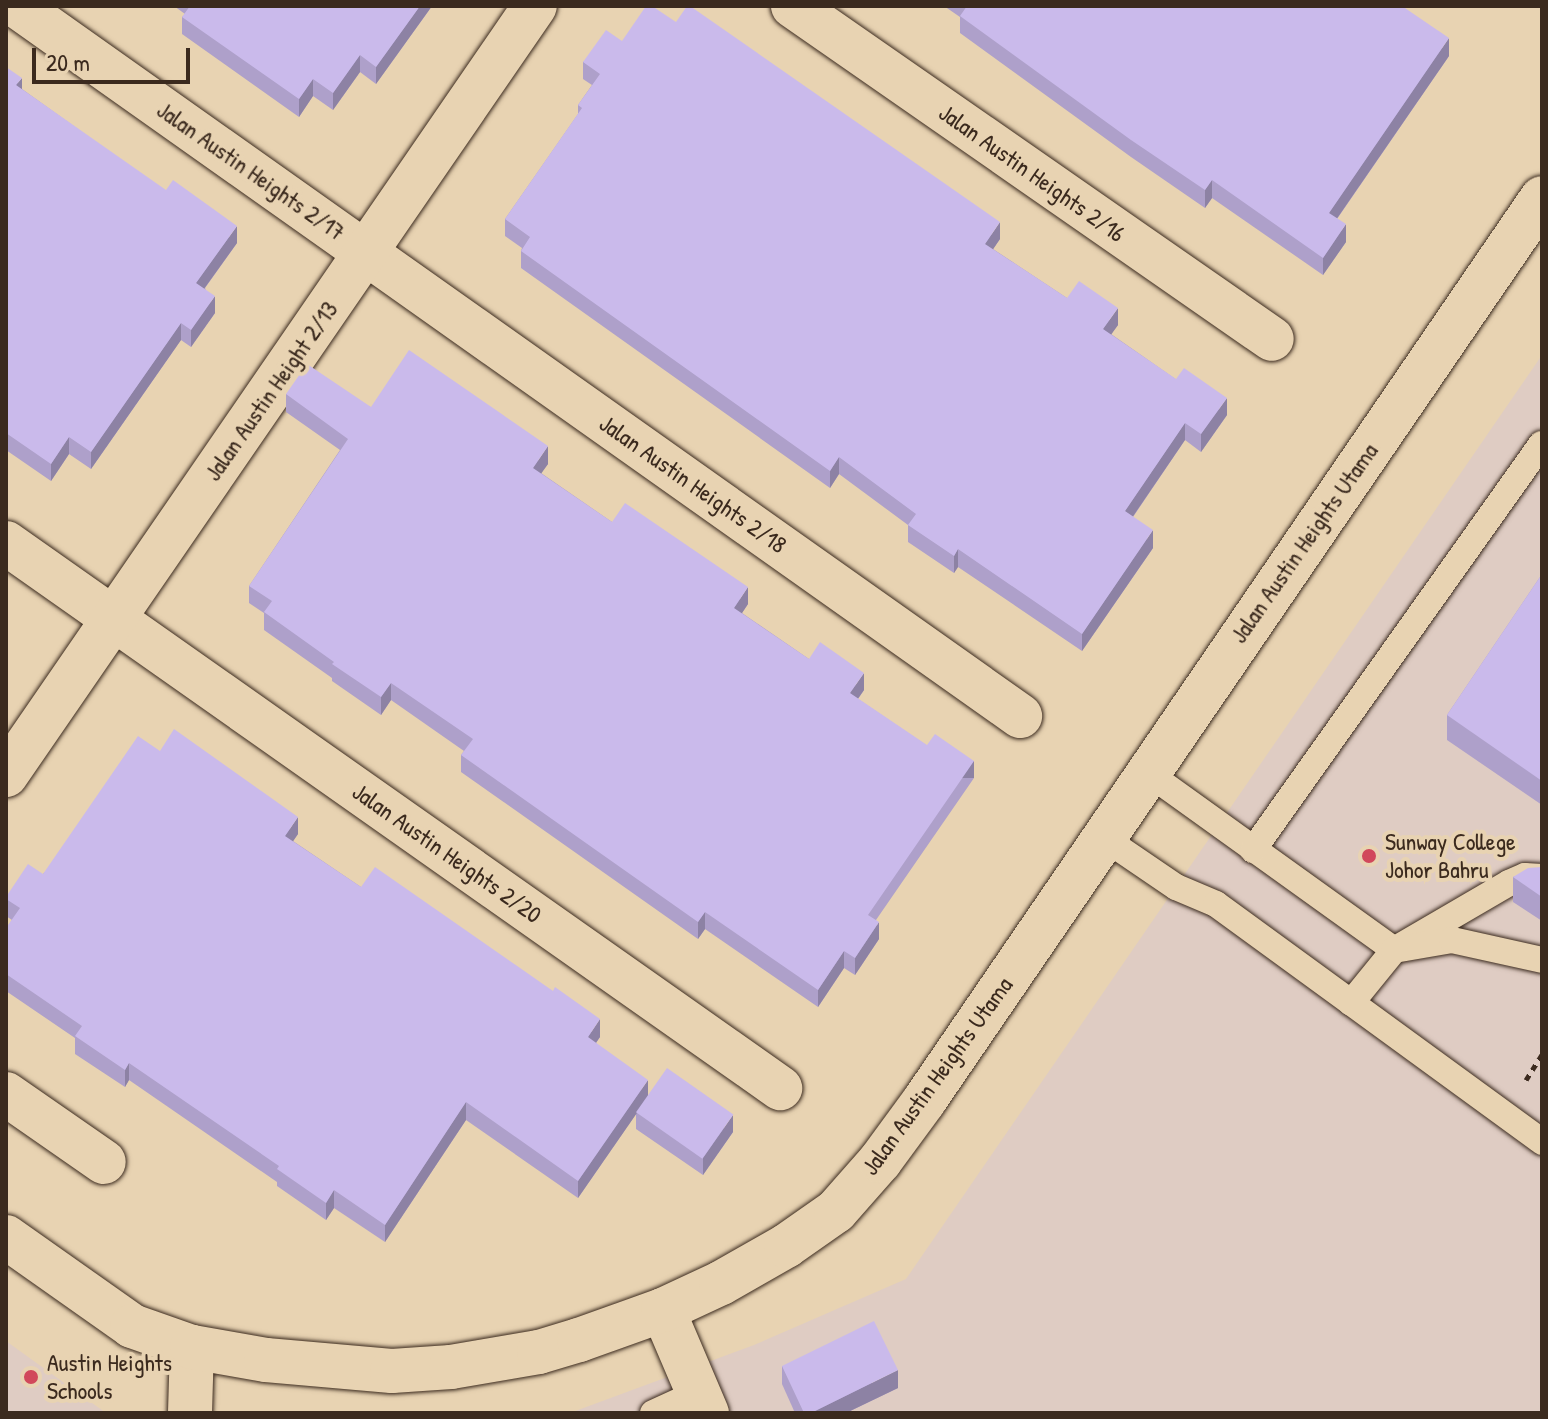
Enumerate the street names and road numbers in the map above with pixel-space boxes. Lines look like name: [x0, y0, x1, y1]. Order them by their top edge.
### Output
street label: Jalan Austin Heights 2/17: [151, 95, 351, 247]
street label: Jalan Austin Heights 2/16: [933, 98, 1131, 248]
street label: Jalan Austin Height 2/13: [198, 296, 344, 486]
street label: Jalan Austin Heights 2/18: [594, 409, 792, 559]
street label: Jalan Austin Heights Utama: [1224, 437, 1384, 649]
street label: Jalan Austin Heights 2/20: [347, 777, 547, 929]
street label: Jalan Austin Heights Utama: [856, 971, 1018, 1181]

